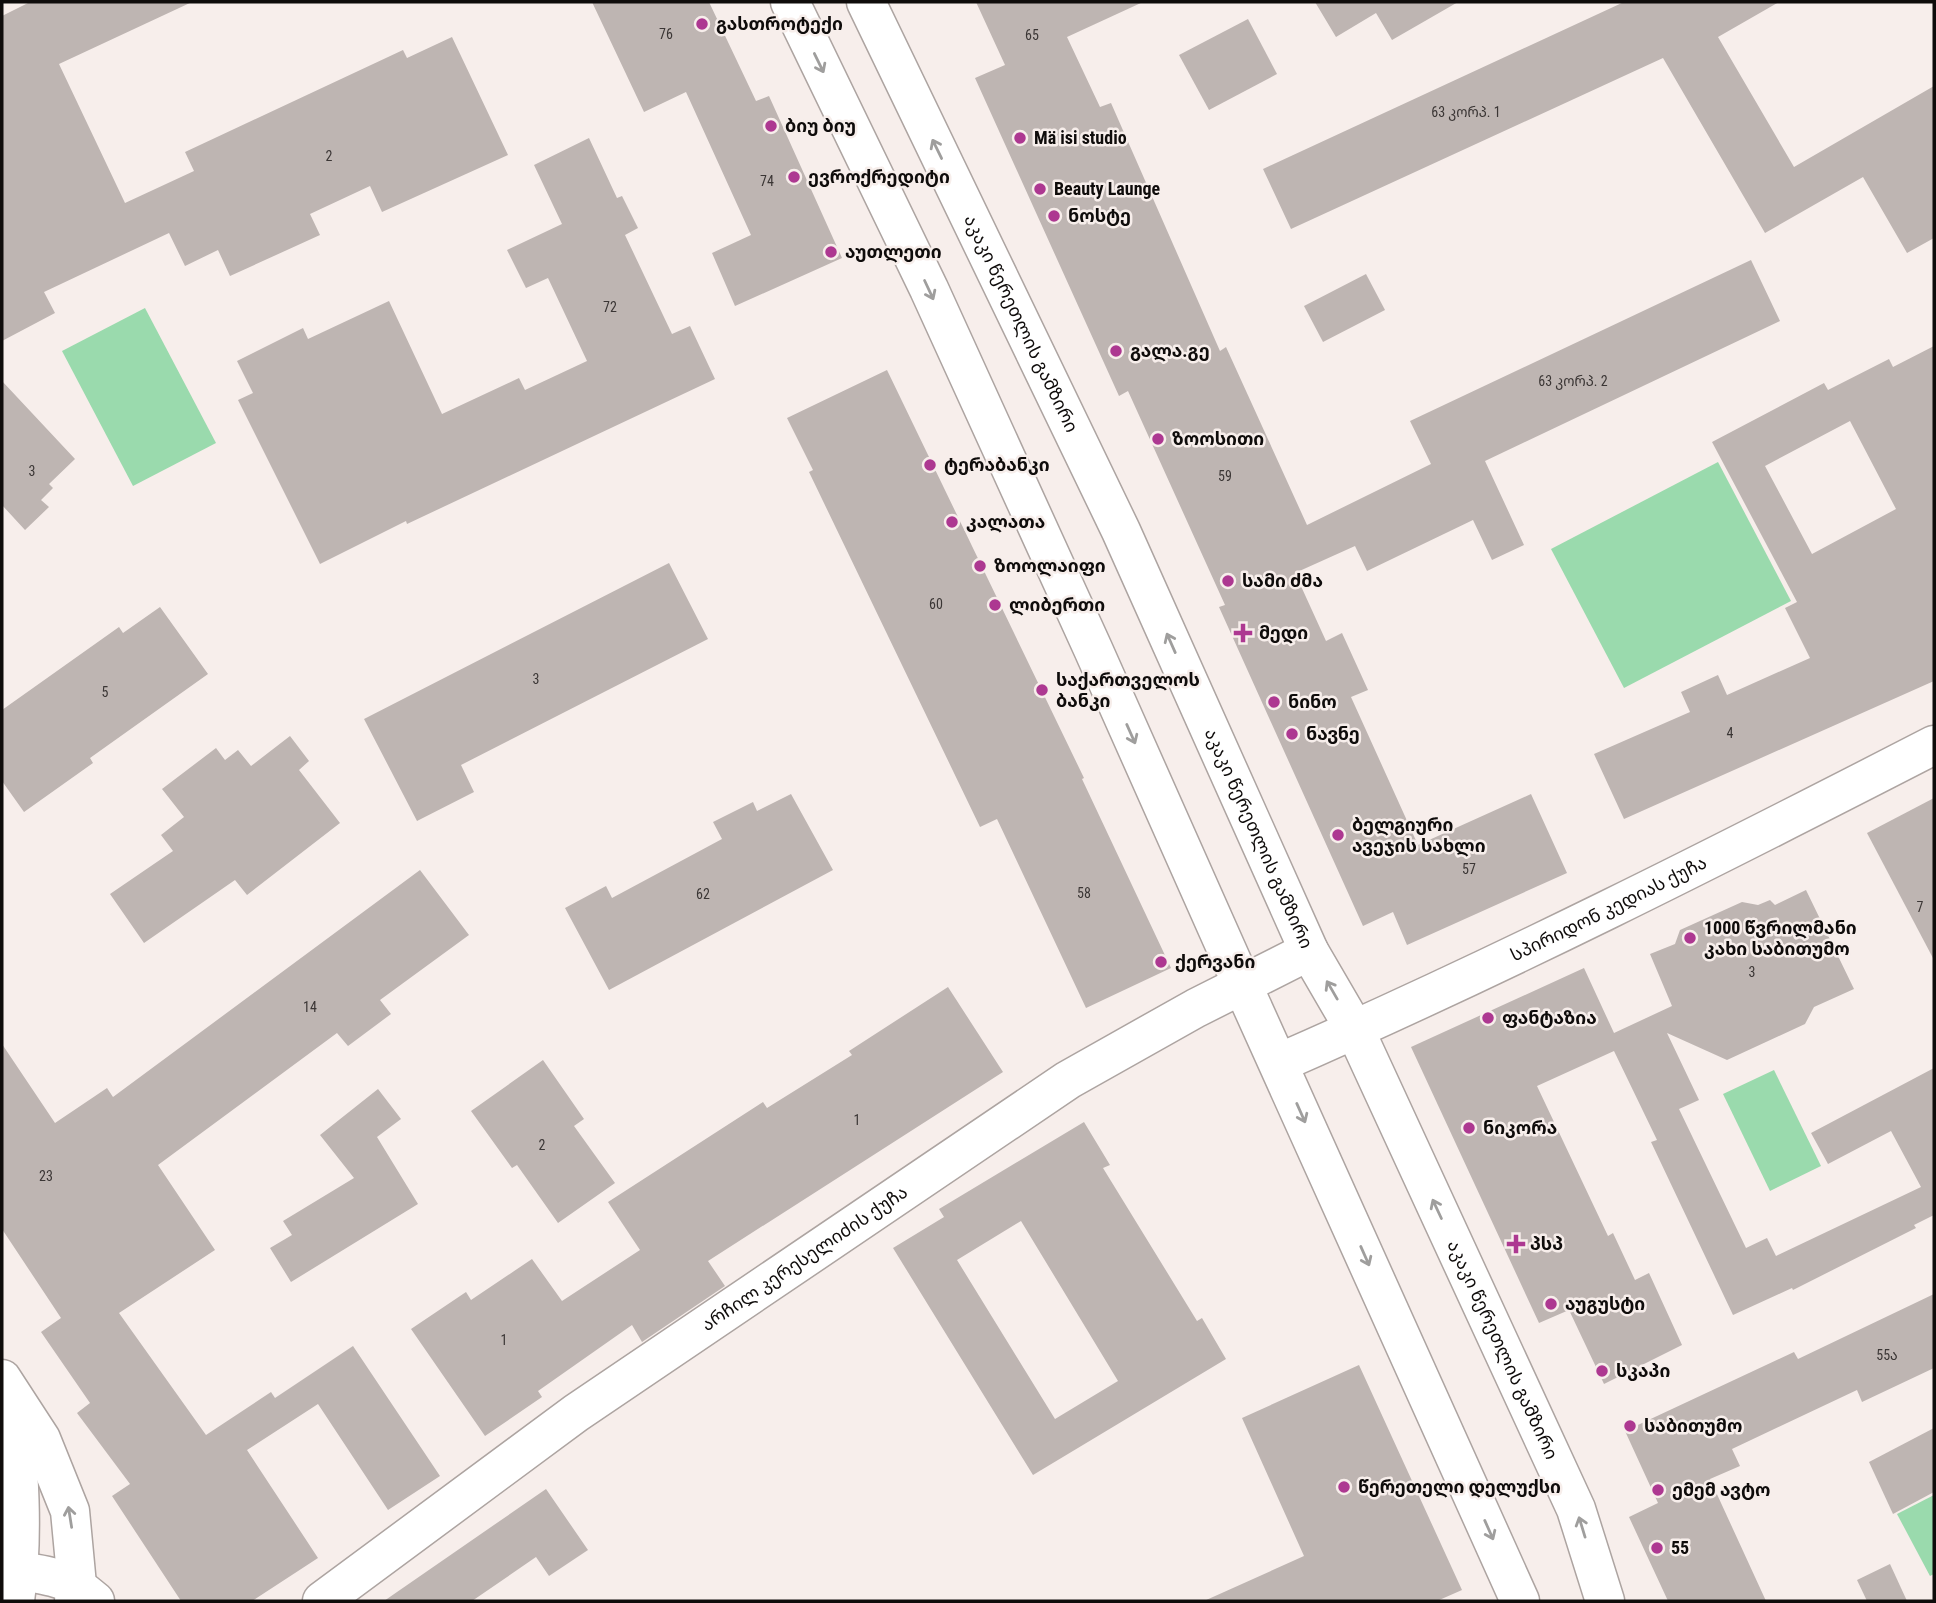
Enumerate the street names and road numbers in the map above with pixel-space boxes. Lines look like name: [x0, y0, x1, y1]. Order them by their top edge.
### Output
street label: აკაკი წერეთლის გამზირი: [960, 211, 1083, 436]
street label: აკაკი წერეთლის გამზირი: [1201, 725, 1317, 951]
street label: სპირიდონ კედიას ქუჩა: [1507, 851, 1710, 965]
street label: არჩილ კერესელიძის ქუჩა: [697, 1181, 911, 1335]
street label: აკაკი წერეთლის გამზირი: [1443, 1237, 1563, 1462]

